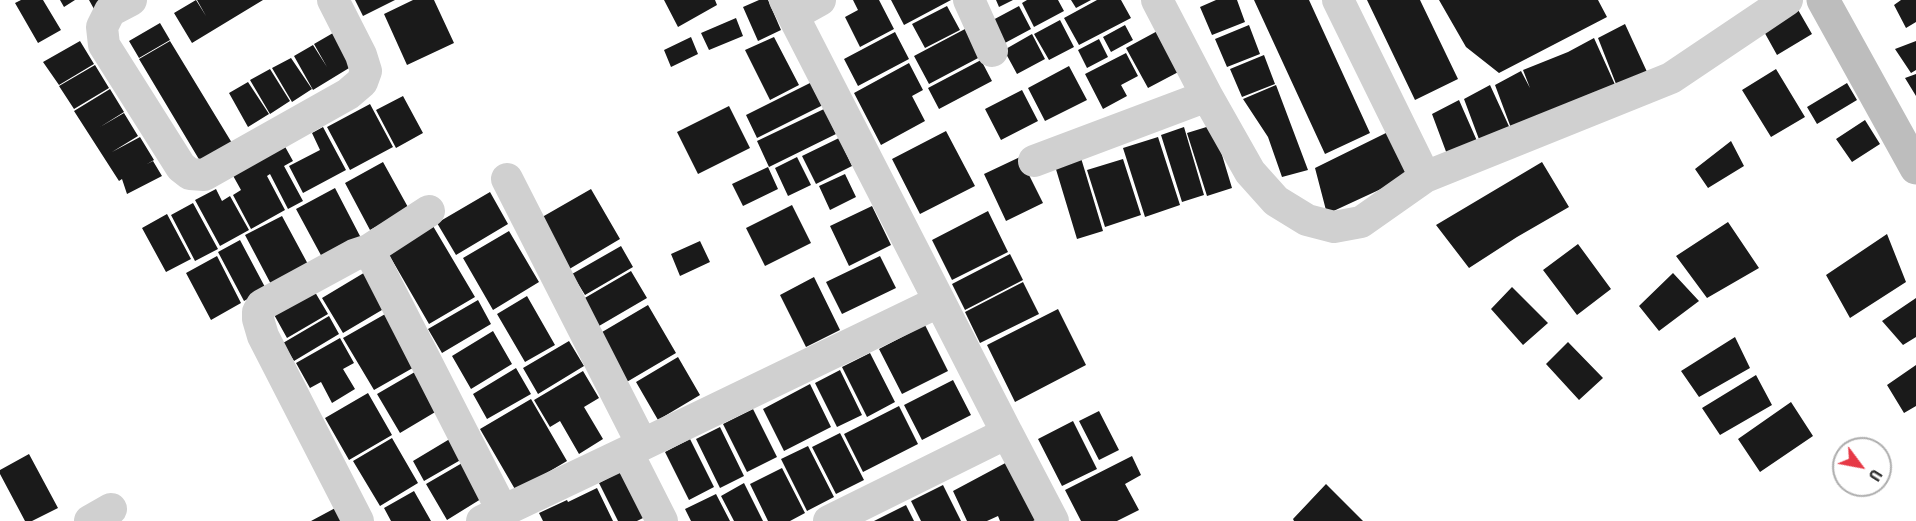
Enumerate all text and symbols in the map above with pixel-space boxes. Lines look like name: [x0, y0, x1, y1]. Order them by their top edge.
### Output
north arrow: [1832, 437, 1892, 497]
text: U: [1865, 467, 1886, 484]

